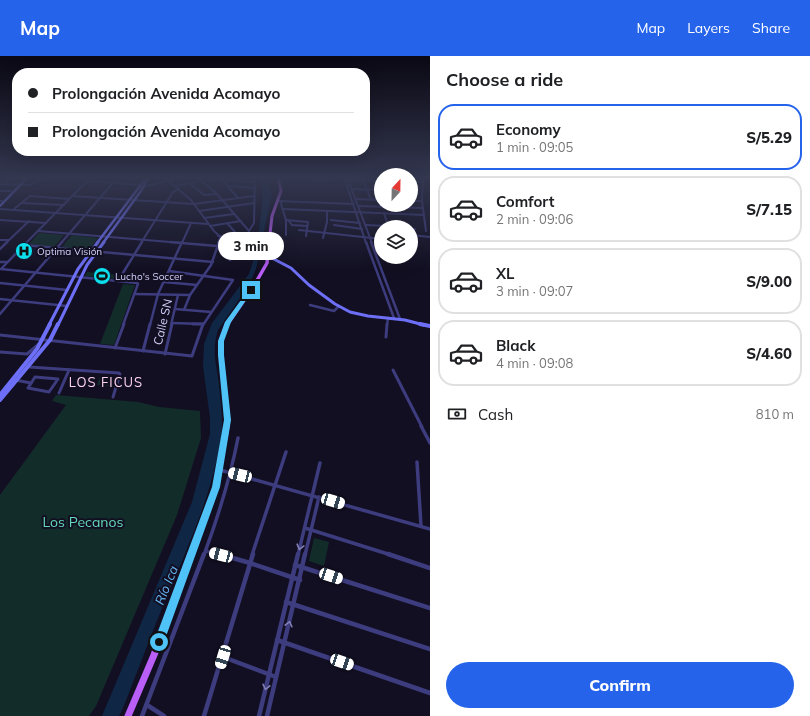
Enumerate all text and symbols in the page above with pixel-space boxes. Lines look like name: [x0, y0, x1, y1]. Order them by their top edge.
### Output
text: Map: [20, 16, 60, 40]
text: Map: [636, 19, 665, 37]
text: Layers: [687, 19, 730, 37]
text: Share: [752, 19, 790, 37]
text: Choose a ride: [446, 68, 563, 91]
text: Prolongación Avenida Acomayo: [52, 84, 280, 103]
icon: car: [448, 119, 484, 155]
text: Economy: [496, 120, 561, 139]
text: Prolongación Avenida Acomayo: [52, 122, 280, 141]
text: S/5.29: [746, 128, 792, 147]
text: 1 min · 09:05: [496, 139, 573, 155]
north arrow: [374, 168, 418, 212]
map controls: [374, 168, 418, 264]
icon: car: [448, 191, 484, 227]
text: Comfort: [496, 192, 554, 211]
text: S/7.15: [746, 200, 792, 219]
text: 2 min · 09:06: [496, 211, 573, 227]
button: layers: [374, 220, 418, 264]
callout: 3 min: [218, 232, 284, 260]
text: 3 min: [234, 238, 268, 254]
hospital icon: Optima Visión: [14, 241, 34, 261]
place label: Optima Visión: [37, 245, 102, 258]
icon: car: [448, 263, 484, 299]
text: XL: [496, 264, 514, 283]
sports icon: Lucho's Soccer: [92, 266, 112, 286]
place label: Lucho's Soccer: [115, 270, 183, 283]
text: S/9.00: [746, 272, 792, 291]
route end: [242, 281, 260, 299]
text: 3 min · 09:07: [496, 283, 573, 299]
street label: Calle SN: [150, 297, 175, 346]
icon: car: [448, 335, 484, 371]
text: Black: [496, 336, 535, 355]
text: S/4.60: [746, 344, 792, 363]
text: 4 min · 09:08: [496, 355, 573, 371]
district label: LOS FICUS: [69, 374, 143, 390]
icon: cash: [446, 403, 468, 425]
text: Cash: [478, 405, 513, 424]
text: 810 m: [756, 406, 794, 422]
car: [227, 466, 253, 484]
car: [320, 492, 346, 510]
park label: Los Pecanos: [43, 513, 124, 531]
one-way arrow: [296, 543, 305, 550]
car: [208, 546, 234, 564]
water label: Río Ica: [151, 563, 181, 607]
car: [318, 567, 344, 585]
one-way arrow: [284, 620, 292, 627]
route start: [150, 633, 168, 651]
car: [214, 644, 232, 670]
car: [329, 652, 355, 672]
button: Confirm: [446, 662, 794, 708]
one-way arrow: [263, 684, 271, 690]

